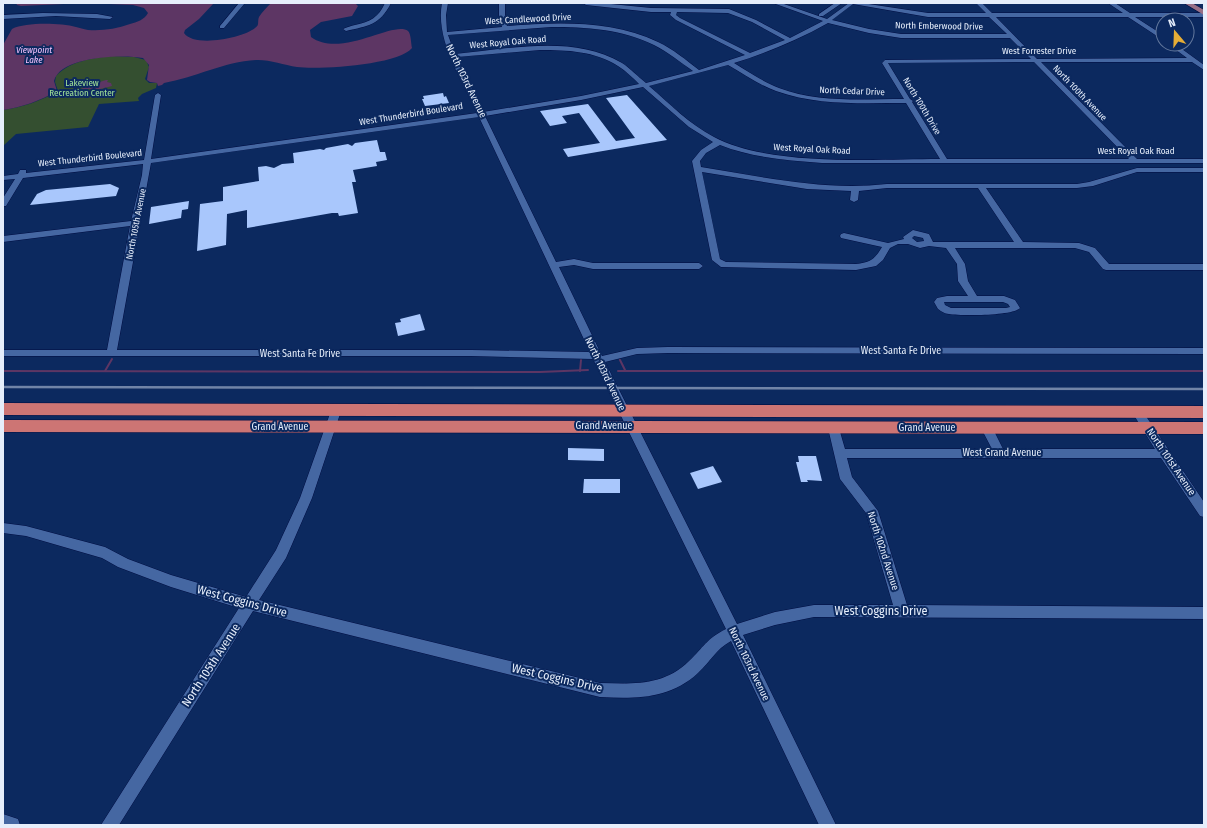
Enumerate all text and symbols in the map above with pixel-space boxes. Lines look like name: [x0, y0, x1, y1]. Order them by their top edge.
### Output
street label: West Candlewood Drive: [485, 12, 572, 26]
north arrow: [1155, 12, 1195, 52]
text: N: [1167, 16, 1177, 30]
street label: North Emberwood Drive: [895, 20, 984, 32]
street label: West Royal Oak Road: [469, 34, 547, 50]
street label: North 103rd Avenue: [443, 42, 489, 120]
water label: Viewpoint Lake: [16, 45, 52, 65]
street label: West Forrester Drive: [1002, 46, 1077, 56]
street label: North 100th Avenue: [1051, 63, 1109, 123]
street label: North 100th Drive: [901, 76, 943, 137]
park label: Lakeview Recreation Center: [49, 78, 116, 98]
street label: North Cedar Drive: [819, 85, 885, 97]
street label: West Thunderbird Boulevard: [358, 101, 464, 127]
street label: West Royal Oak Road: [773, 142, 851, 156]
street label: West Royal Oak Road: [1097, 146, 1175, 156]
street label: West Thunderbird Boulevard: [37, 148, 143, 168]
street label: North 105th Avenue: [124, 187, 148, 260]
street label: North 103rd Avenue: [582, 335, 628, 413]
street label: West Santa Fe Drive: [861, 345, 941, 357]
street label: West Santa Fe Drive: [260, 348, 340, 360]
street label: Grand Avenue: [576, 420, 632, 432]
street label: Grand Avenue: [252, 421, 308, 433]
street label: Grand Avenue: [899, 422, 955, 434]
street label: North 101st Avenue: [1144, 426, 1198, 498]
street label: West Grand Avenue: [962, 447, 1042, 459]
street label: North 102nd Avenue: [865, 510, 901, 592]
street label: West Coggins Drive: [195, 582, 289, 620]
street label: West Coggins Drive: [835, 604, 927, 618]
street label: North 105th Avenue: [179, 621, 243, 709]
street label: North 103rd Avenue: [726, 625, 772, 703]
street label: West Coggins Drive: [510, 661, 604, 695]

